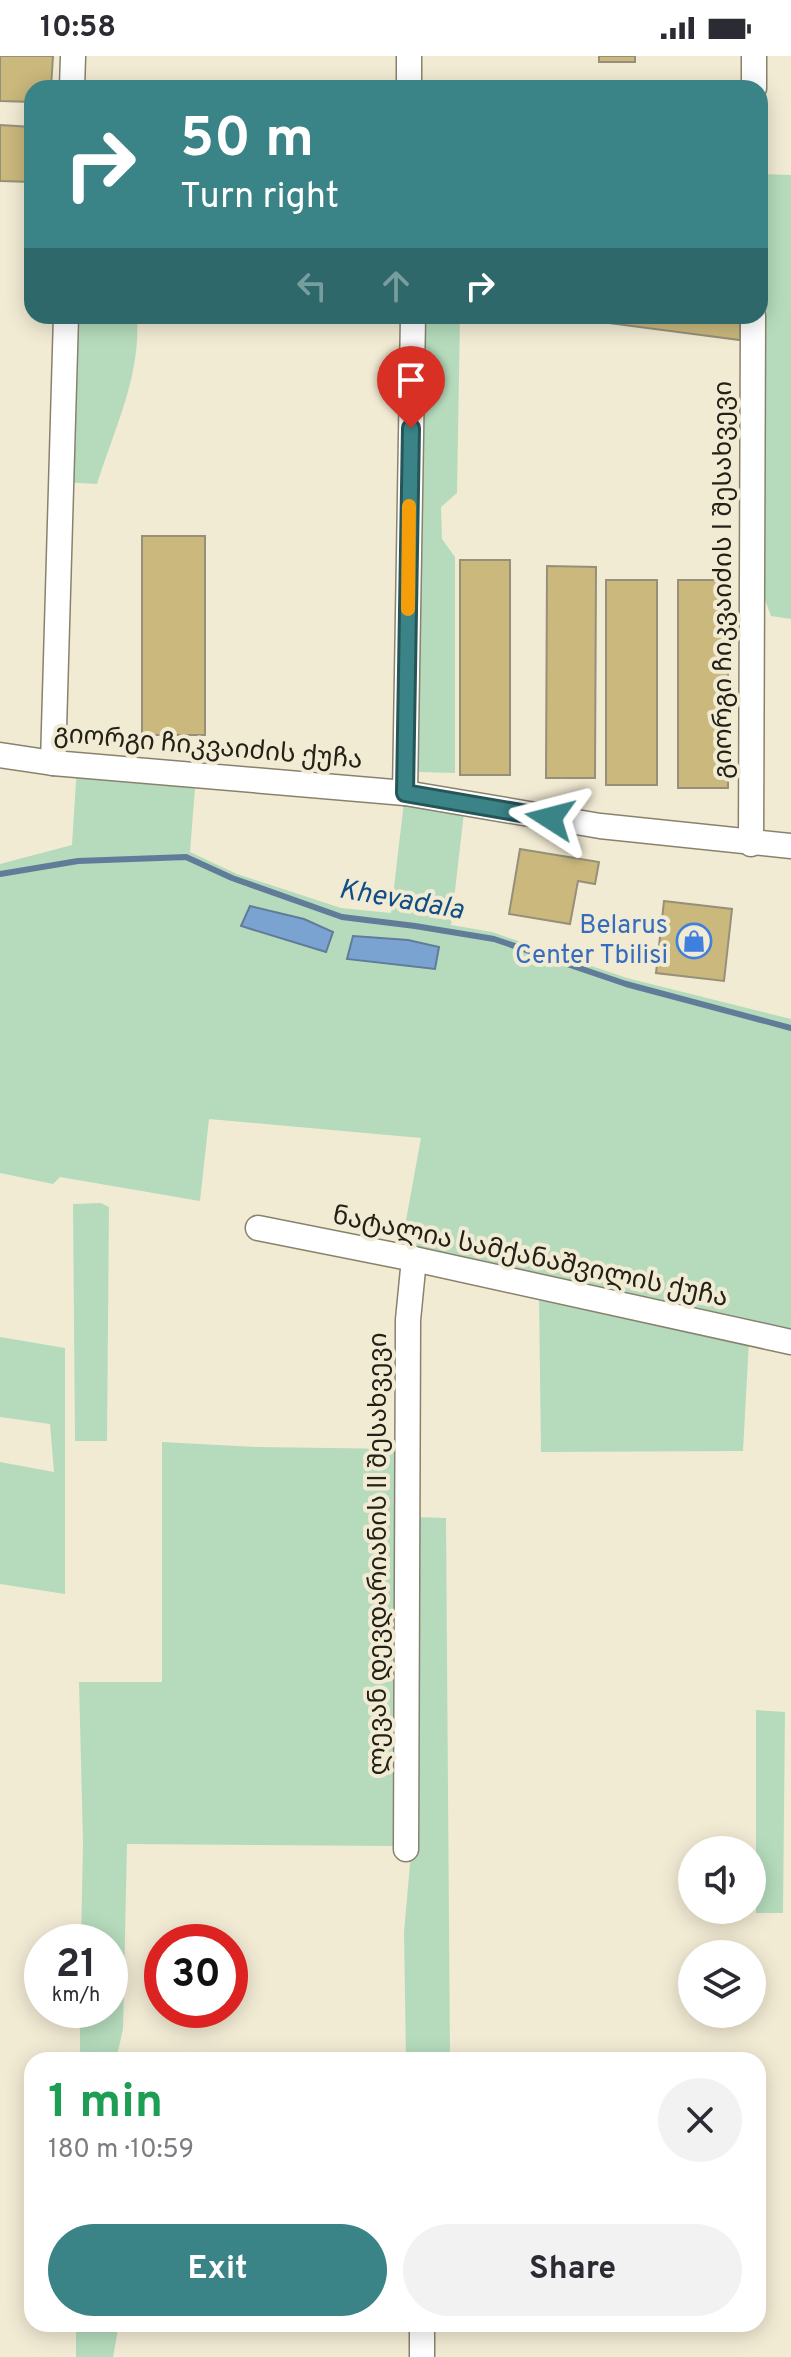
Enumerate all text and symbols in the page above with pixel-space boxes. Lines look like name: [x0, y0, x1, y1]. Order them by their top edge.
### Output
text: 10:58: [40, 10, 116, 47]
text: 50 m: [180, 106, 314, 176]
icon: right: [48, 112, 152, 216]
text: Turn right: [180, 175, 339, 221]
icon: left: [290, 264, 334, 308]
icon: ahead: [374, 264, 418, 308]
icon: right: [458, 264, 502, 308]
pin: [377, 346, 445, 428]
icon: arrive: [389, 358, 433, 402]
street label: გიორგი ჩიკვაიძის I შესახვევი: [708, 381, 741, 779]
street label: გიორგი ჩიკვაიძის ქუჩა: [52, 718, 364, 778]
position arrow: [508, 776, 592, 860]
water label: Khevadala: [336, 872, 467, 930]
place label: Belarus Center Tbilisi: [515, 910, 668, 973]
shop icon: Belarus Center Tbilisi: [675, 922, 713, 960]
street label: ნატალია სამქანაშვილის ქუჩა: [329, 1200, 731, 1316]
street label: ლევან დევდარიანის II შესახვევი: [363, 1332, 396, 1776]
map controls: [678, 1836, 766, 2028]
button: sound: [678, 1836, 766, 1924]
speed limit sign: 30: [144, 1924, 248, 2028]
button: layers: [678, 1940, 766, 2028]
text: 21: [56, 1941, 96, 1991]
text: km/h: [52, 1983, 100, 2009]
text: 1 min: [48, 2074, 163, 2134]
button: close: [658, 2078, 742, 2162]
text: 180 m · 10:59: [48, 2134, 194, 2167]
button: Exit: [48, 2224, 387, 2316]
button: Share: [403, 2224, 742, 2316]

